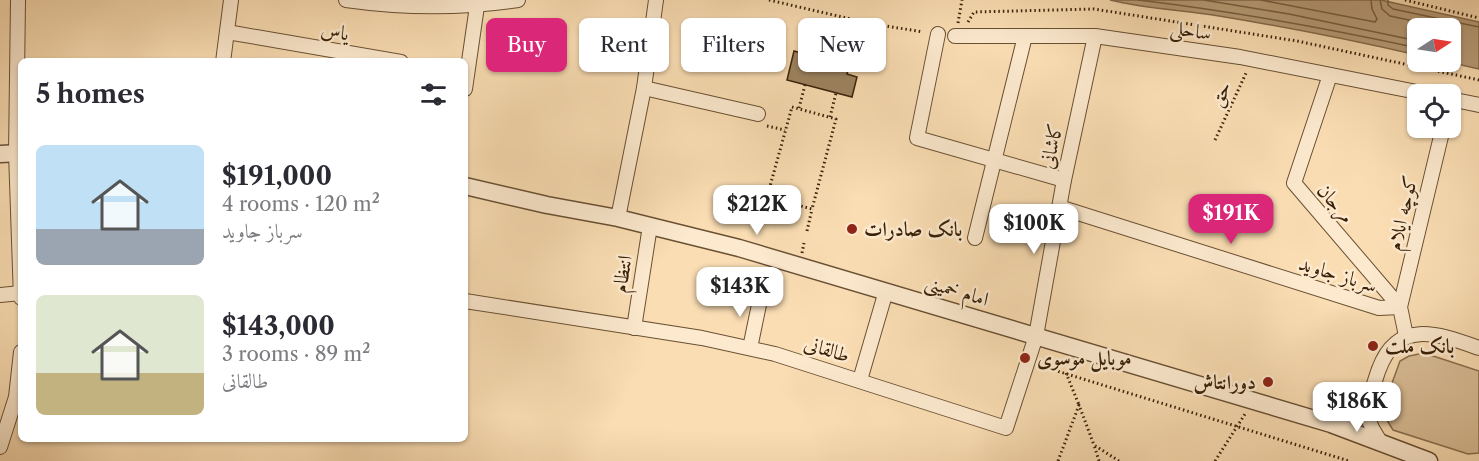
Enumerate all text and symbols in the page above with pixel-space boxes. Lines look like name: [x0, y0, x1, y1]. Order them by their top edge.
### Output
street label: ساحلی: [1168, 15, 1213, 48]
street label: یاس: [319, 17, 352, 46]
chip: Buy: [486, 18, 567, 72]
chip: Rent: [579, 18, 669, 72]
chip: Filters: [681, 18, 786, 72]
chip: New: [798, 18, 886, 72]
north arrow: [1407, 18, 1461, 72]
map controls: [1407, 18, 1461, 138]
text: 5 homes: [36, 78, 145, 110]
icon: filters: [417, 78, 450, 111]
street label: حق: [1204, 78, 1237, 111]
button: locate: [1407, 84, 1461, 138]
street label: کاشانی: [1034, 121, 1068, 171]
text: $191,000: [222, 160, 332, 192]
icon: home: [84, 169, 156, 241]
street label: کوچه ایلام: [1382, 173, 1428, 254]
street label: مرجان: [1311, 178, 1360, 229]
pin: $212K: [715, 185, 799, 236]
text: 4 rooms · 120 m²: [222, 192, 380, 216]
text: $212K: [727, 192, 787, 216]
pin: $191K: [1189, 194, 1273, 245]
text: $191K: [1202, 201, 1260, 225]
pin: $100K: [992, 204, 1076, 255]
text: $100K: [1003, 211, 1065, 235]
place label: بانک صادرات: [864, 217, 962, 241]
text: سرباز جاوید: [222, 219, 303, 243]
marker: بانک صادرات: [845, 222, 859, 236]
street label: سرباز جاوید: [1295, 251, 1380, 299]
street label: انتظام: [607, 253, 643, 295]
pin: $143K: [698, 267, 782, 318]
street label: امام خمینی: [921, 269, 992, 317]
text: $143K: [710, 274, 770, 298]
text: $143,000: [222, 310, 335, 342]
icon: home: [84, 319, 156, 391]
street label: طالقانی: [801, 331, 853, 367]
place label: بانک ملت: [1385, 334, 1454, 358]
marker: بانک ملت: [1366, 339, 1380, 353]
text: 3 rooms · 89 m²: [222, 342, 370, 366]
place label: موبایل موسوى: [1037, 346, 1132, 372]
marker: موبایل موسوى: [1018, 351, 1032, 365]
text: طالقانی: [222, 369, 268, 393]
place label: دورانتاش: [1193, 370, 1256, 394]
marker: دورانتاش: [1261, 375, 1275, 389]
pin: $186K: [1315, 382, 1399, 433]
text: $186K: [1327, 389, 1387, 413]

